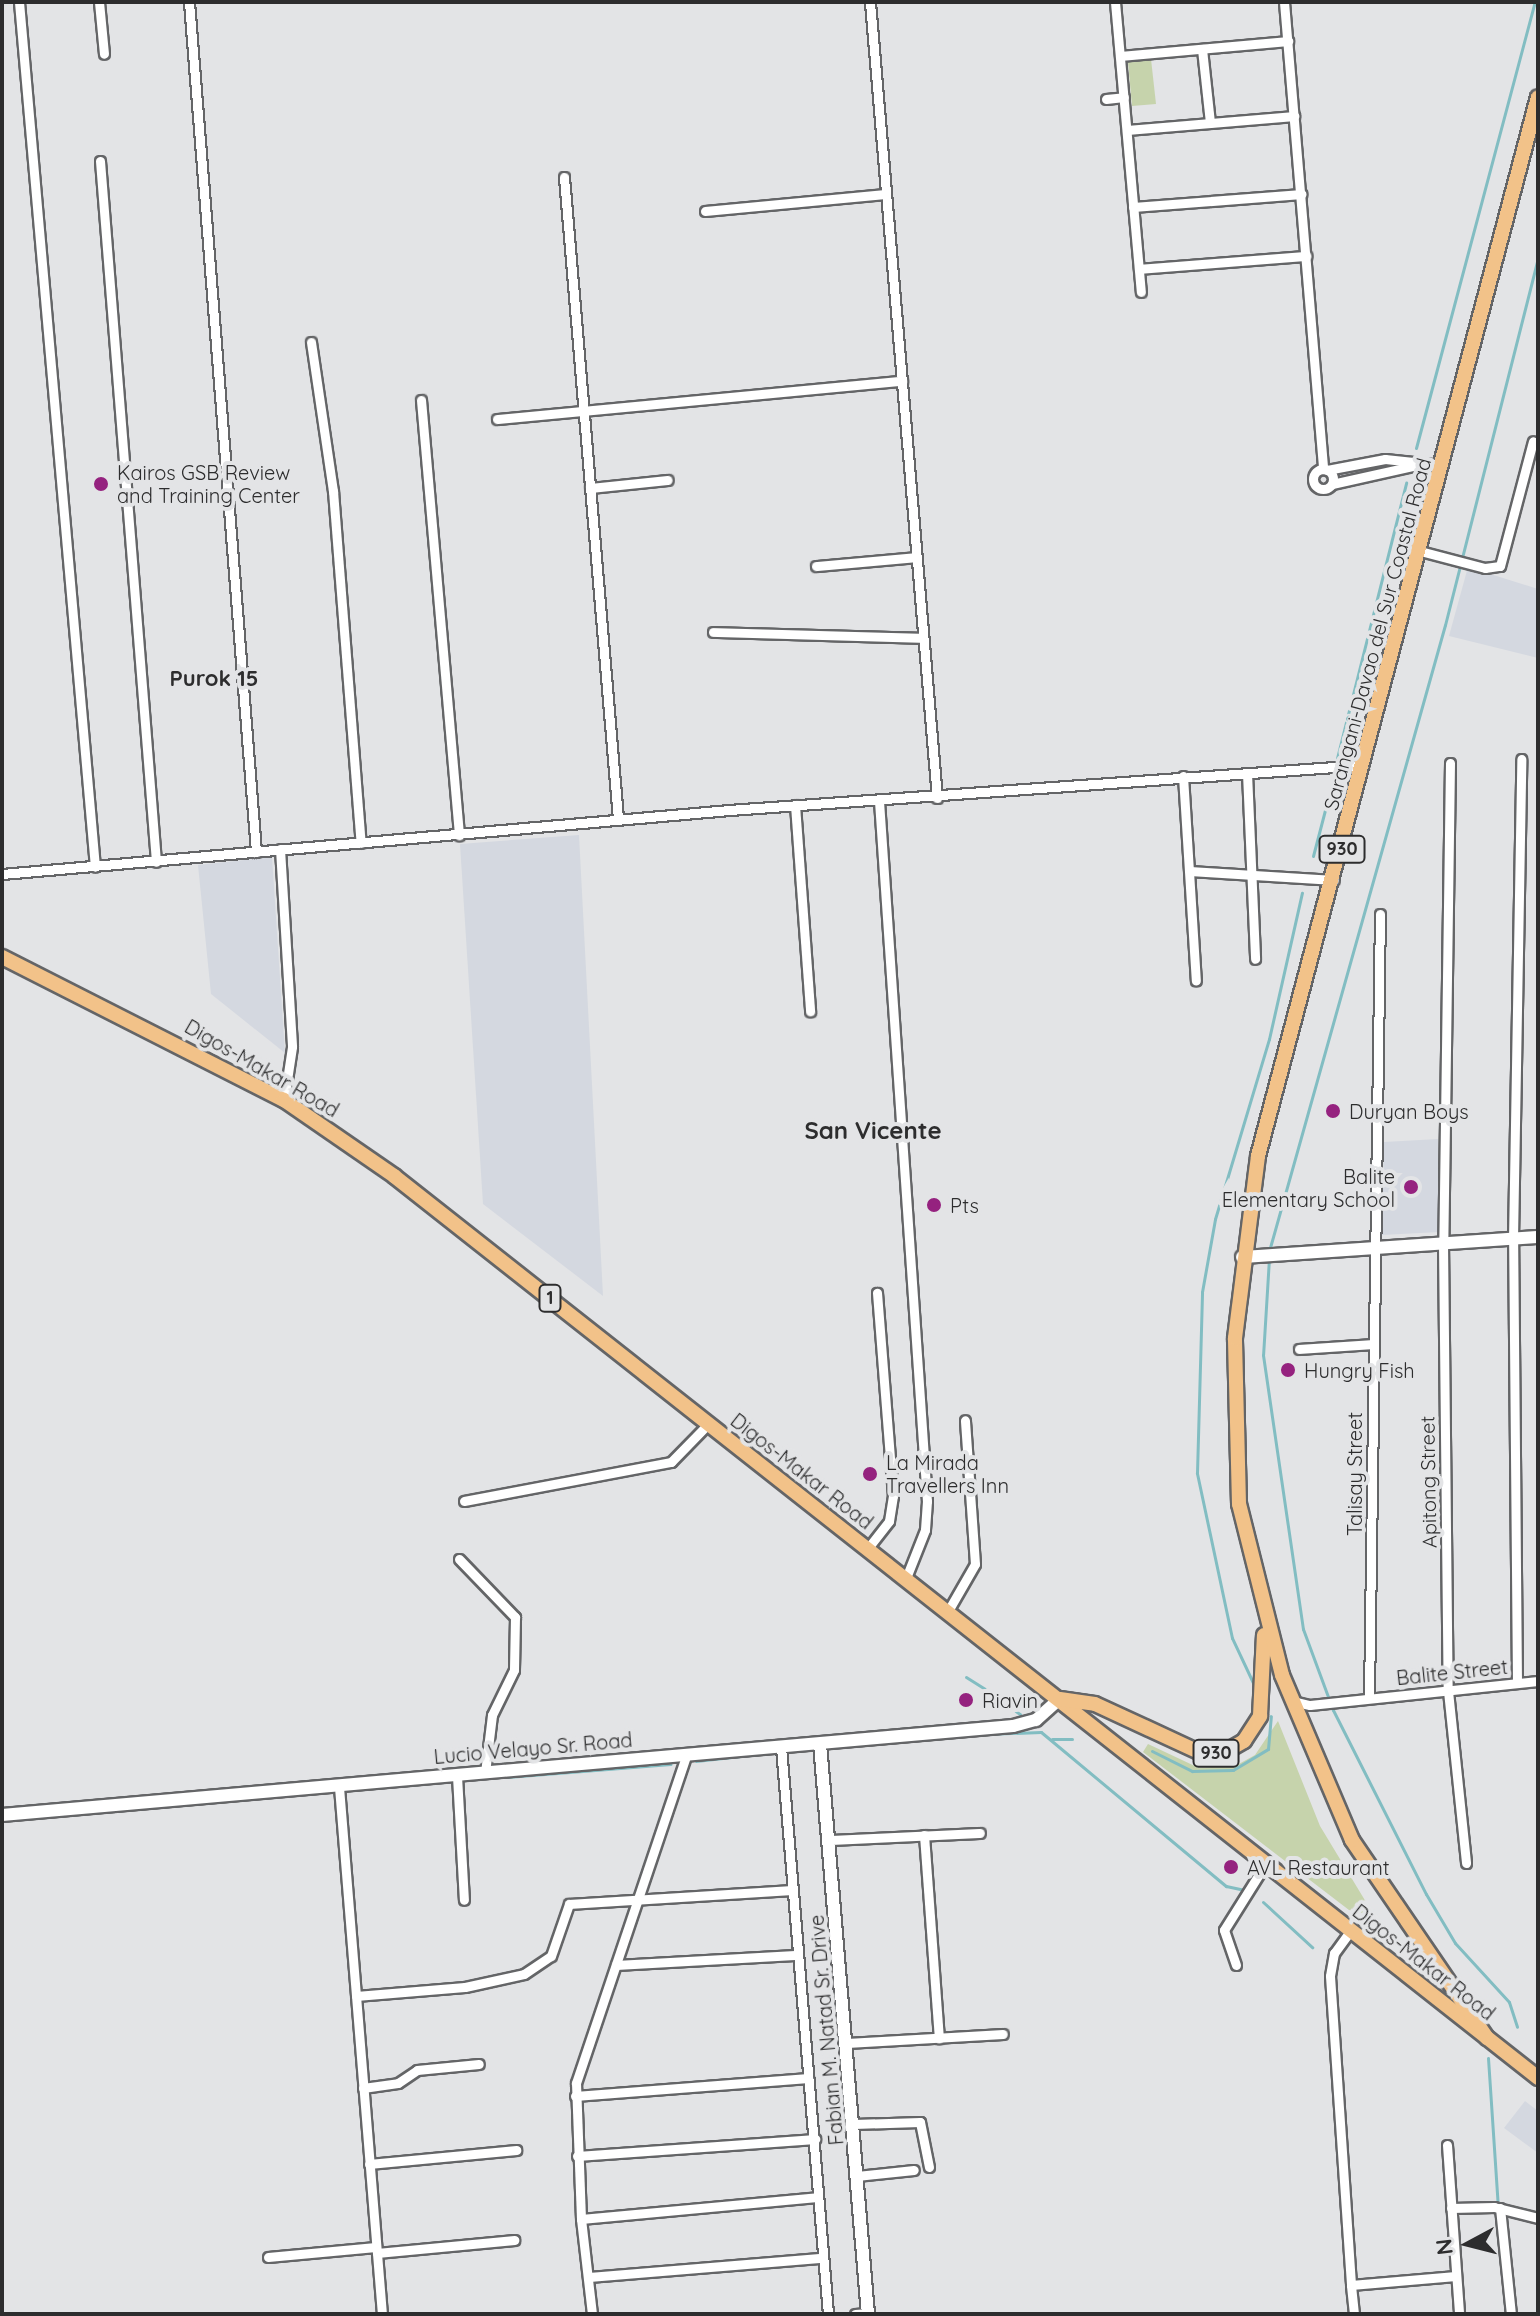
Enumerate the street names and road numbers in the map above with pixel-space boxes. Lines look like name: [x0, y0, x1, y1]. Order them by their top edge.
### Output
street label: Sarangani-Davao del Sur Coastal Road: [1318, 455, 1436, 813]
road number: 930: [1318, 835, 1366, 863]
street label: Digos-Makar Road: [181, 1014, 343, 1122]
road number: 1: [538, 1284, 562, 1312]
street label: Digos-Makar Road: [726, 1408, 878, 1534]
street label: Talisay Street: [1342, 1412, 1366, 1536]
street label: Apitong Street: [1415, 1416, 1441, 1548]
street label: Balite Street: [1395, 1654, 1509, 1690]
street label: Lucio Velayo Sr. Road: [433, 1727, 633, 1769]
road number: 930: [1192, 1739, 1240, 1767]
street label: Digos-Makar Road: [1348, 1899, 1500, 2025]
street label: Fabian M. Natad Sr. Drive: [804, 1914, 848, 2146]

